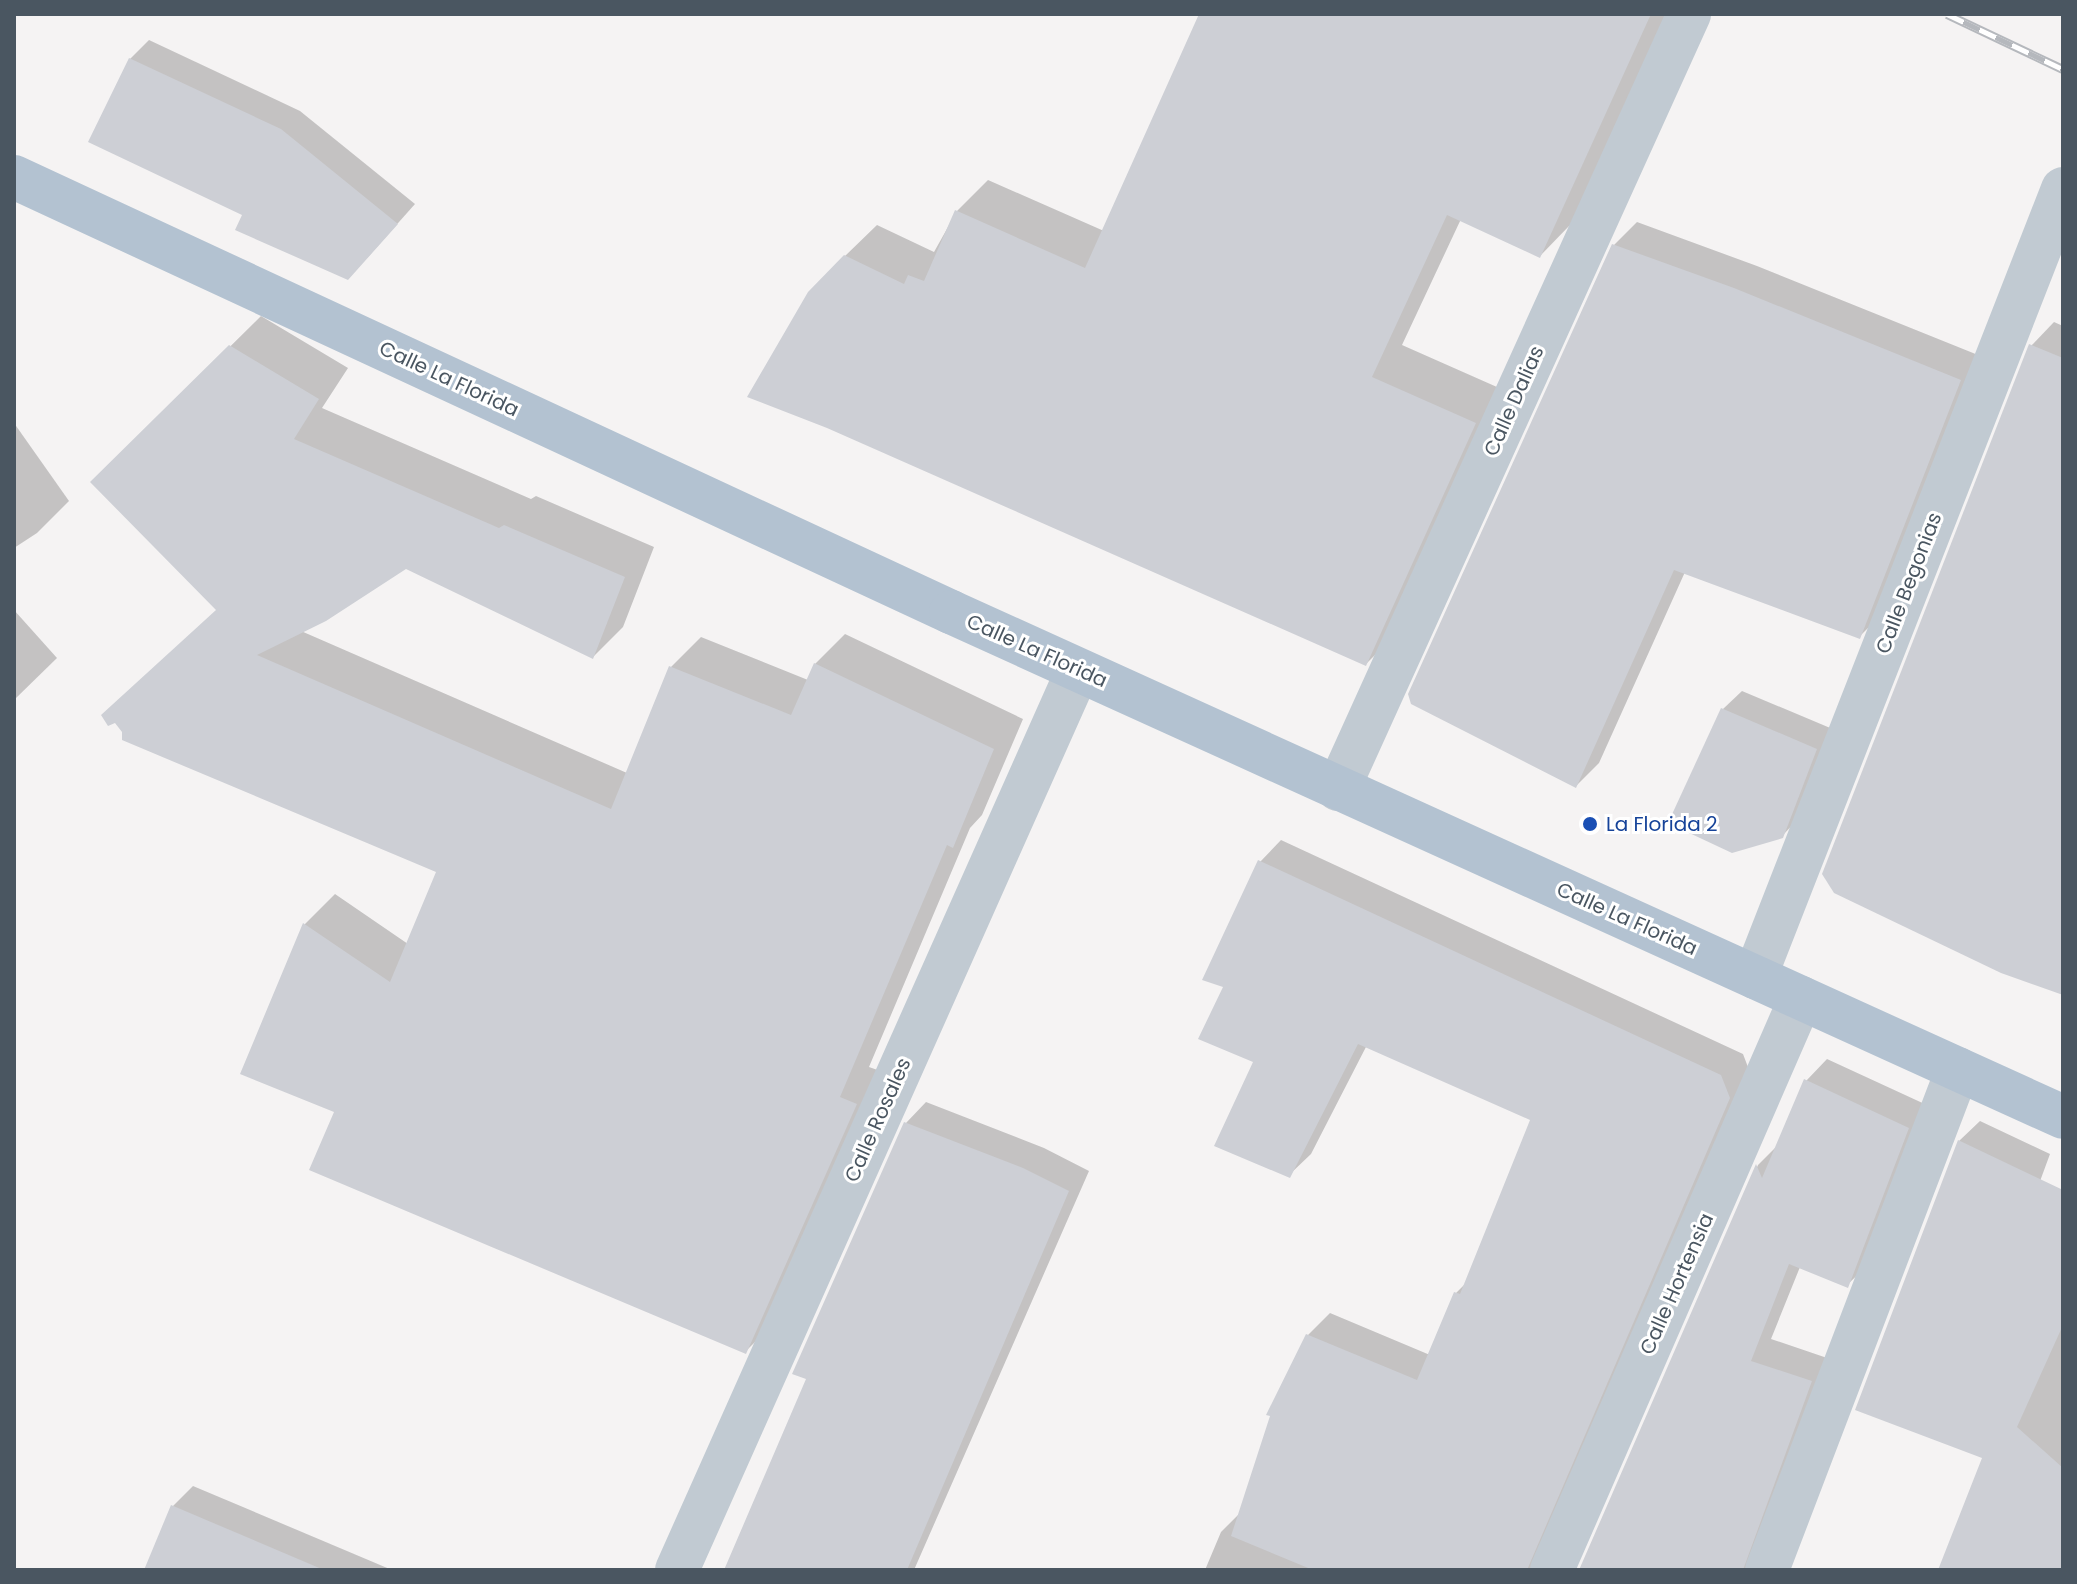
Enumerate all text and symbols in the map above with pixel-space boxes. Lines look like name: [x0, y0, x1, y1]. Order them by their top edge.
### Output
street label: Calle La Florida: [375, 336, 523, 422]
street label: Calle Dalias: [1479, 342, 1549, 460]
street label: Calle Begonias: [1871, 509, 1947, 657]
street label: Calle La Florida: [963, 609, 1111, 693]
place label: La Florida 2: [1606, 812, 1718, 836]
marker: La Florida 2: [1581, 815, 1599, 833]
street label: Calle La Florida: [1553, 877, 1701, 961]
street label: Calle Rosales: [840, 1054, 916, 1186]
street label: Calle Hortensia: [1635, 1210, 1719, 1358]

